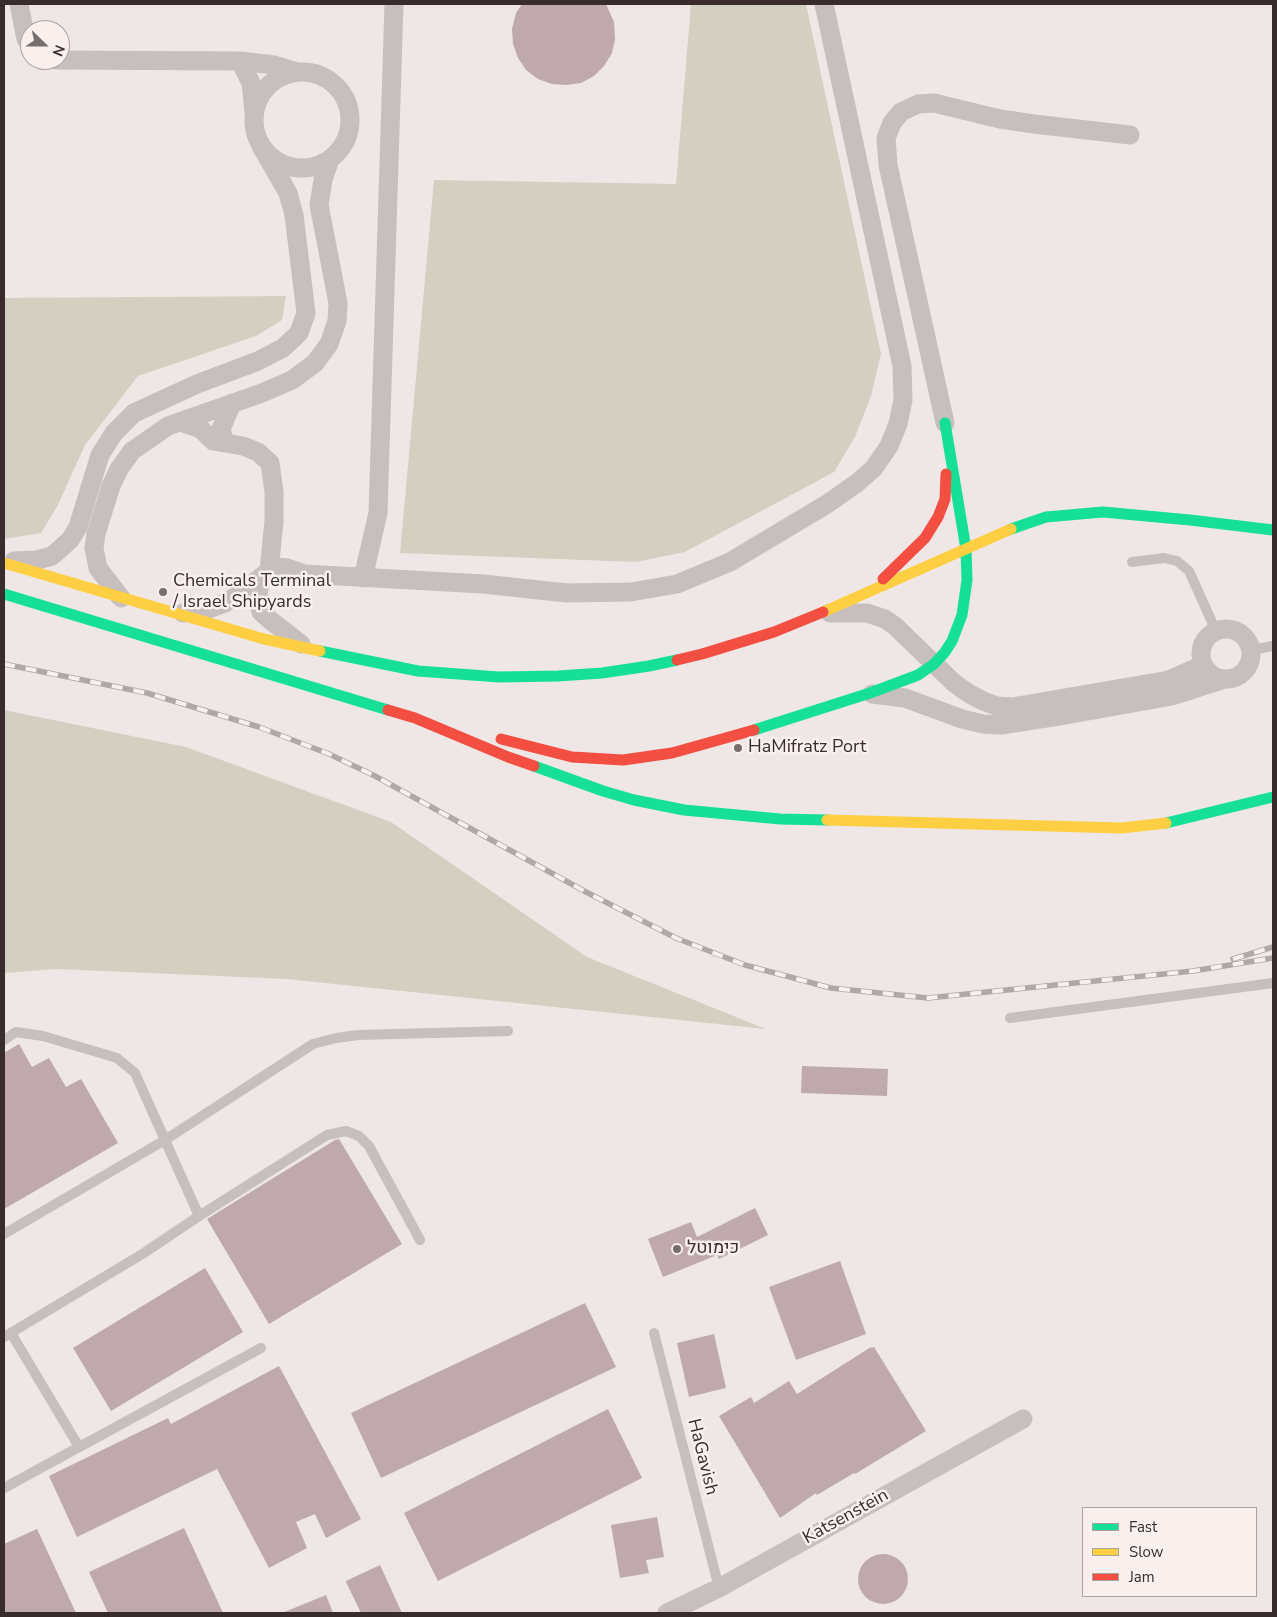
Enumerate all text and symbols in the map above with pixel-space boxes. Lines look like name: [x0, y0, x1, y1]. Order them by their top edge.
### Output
north arrow: [20, 20, 70, 70]
text: N: [48, 42, 69, 59]
place label: Chemicals Terminal / Israel Shipyards: [173, 571, 331, 614]
marker: Chemicals Terminal / Israel Shipyards: [157, 586, 169, 598]
place label: HaMifratz Port: [748, 737, 866, 759]
marker: HaMifratz Port: [732, 742, 744, 754]
place label: כימוטל: [687, 1238, 739, 1260]
marker: כימוטל: [671, 1243, 683, 1255]
street label: HaGavish: [682, 1417, 722, 1497]
street label: Katsenstein: [800, 1485, 892, 1549]
legend: [1082, 1507, 1257, 1597]
text: Fast: [1129, 1517, 1157, 1537]
text: Slow: [1129, 1542, 1163, 1562]
text: Jam: [1129, 1567, 1155, 1587]

